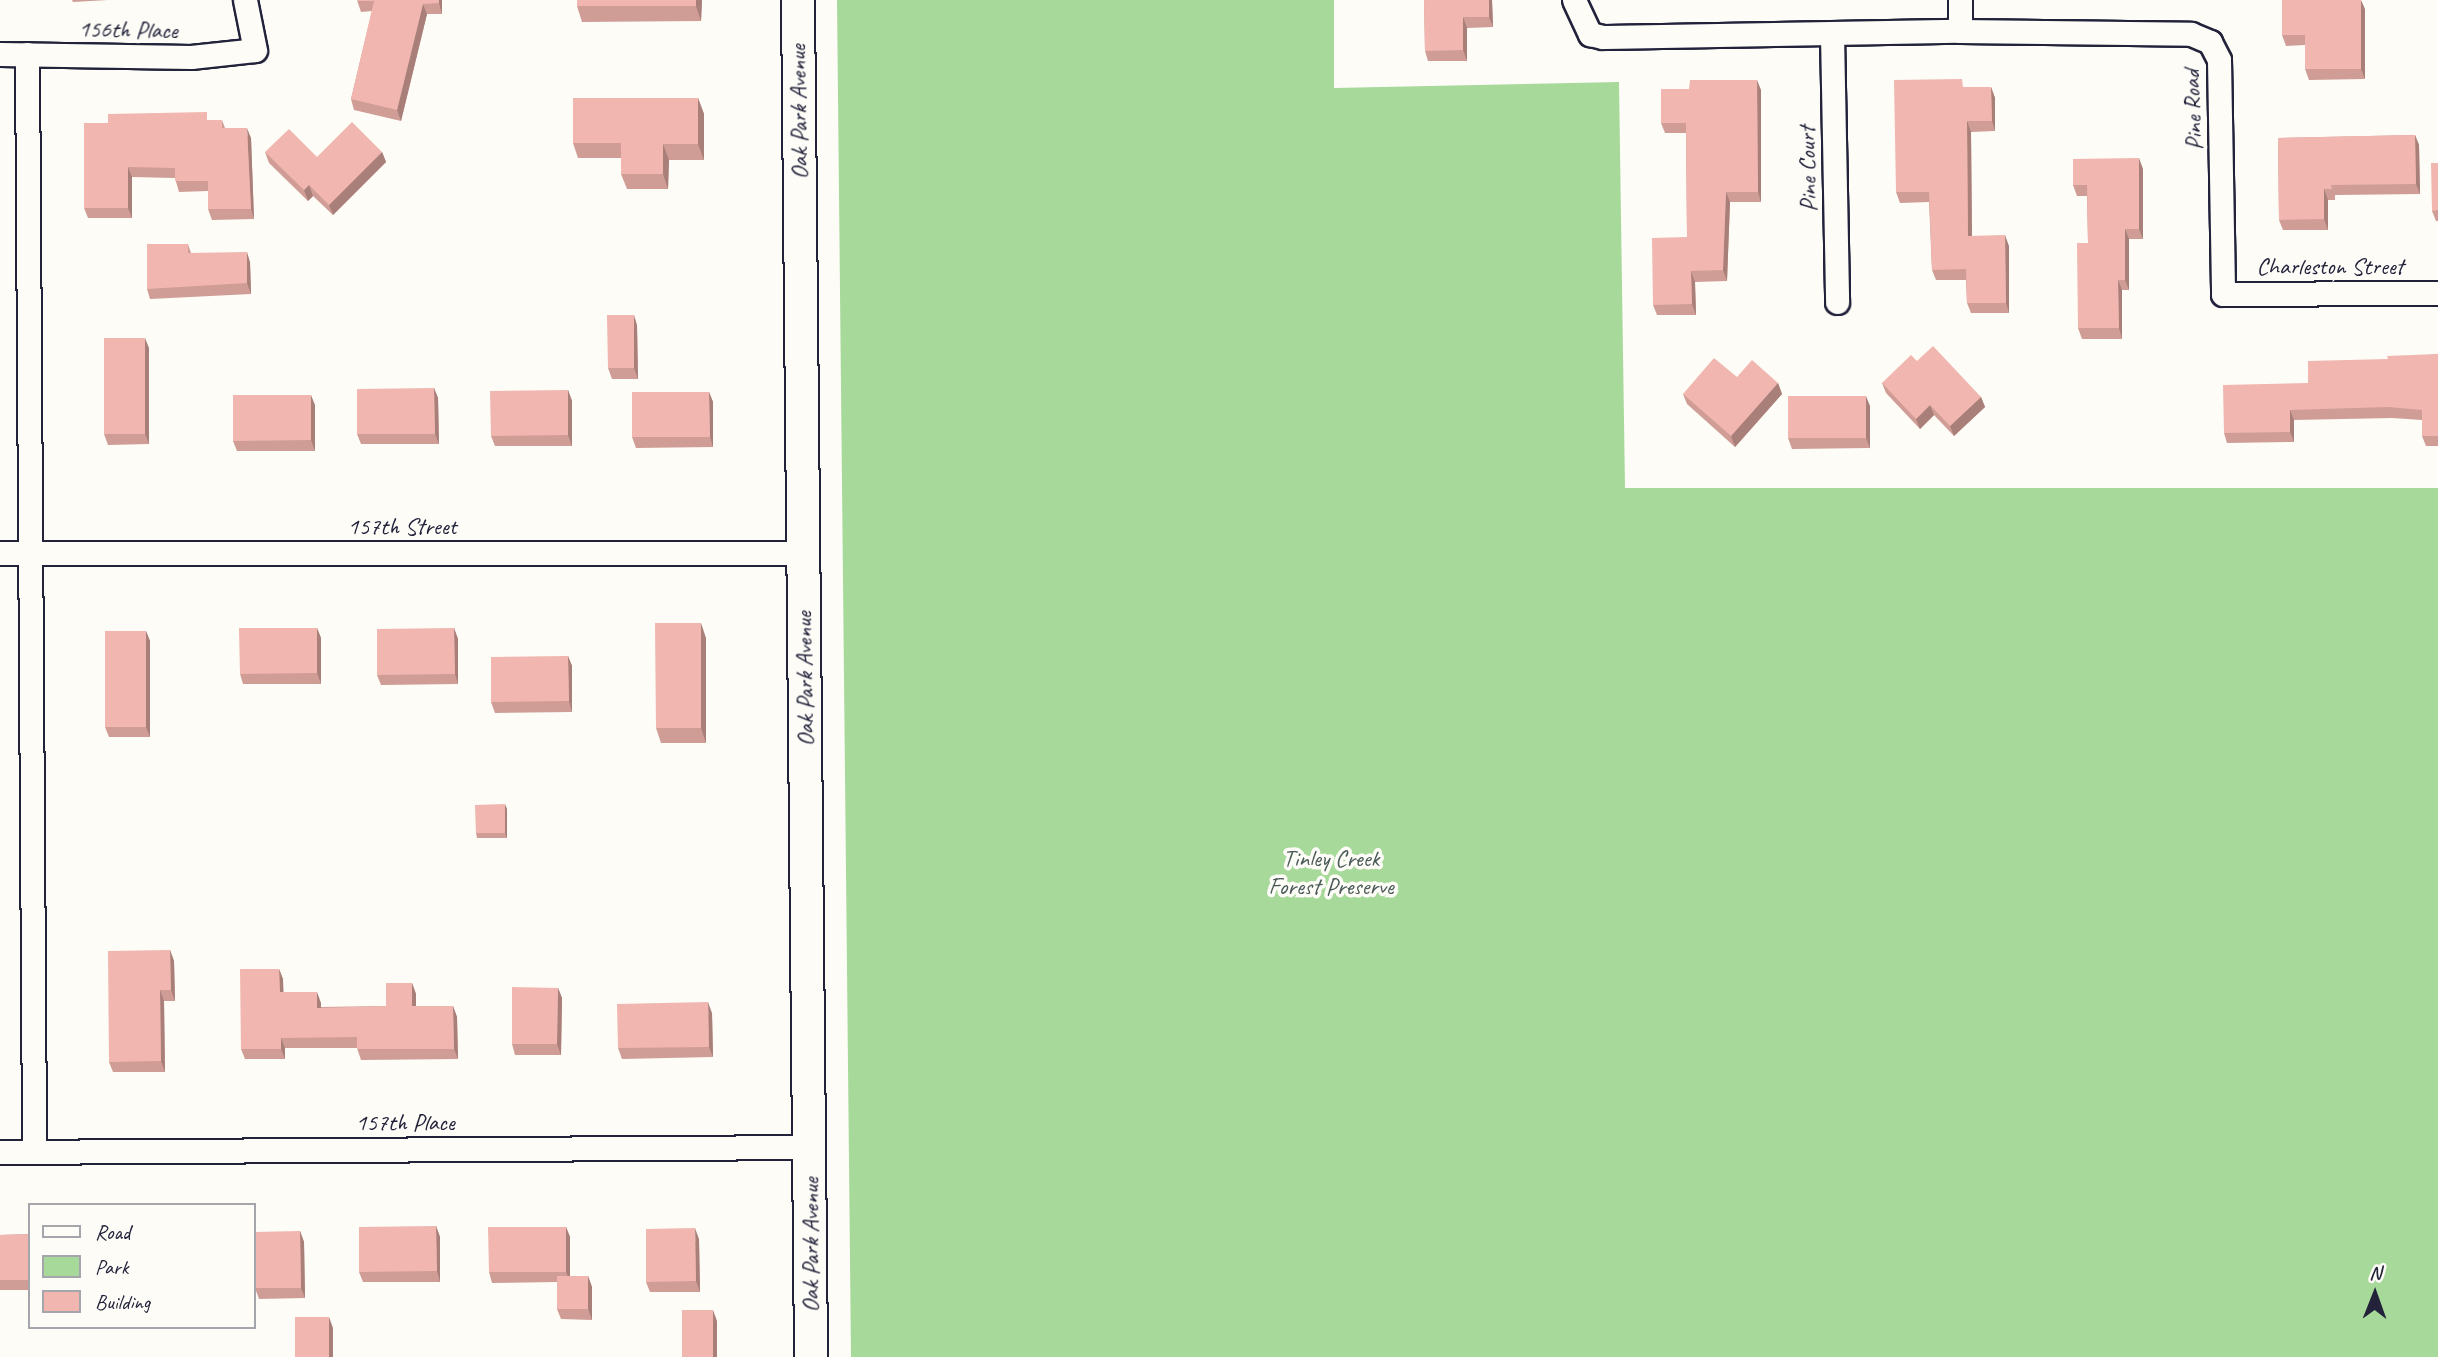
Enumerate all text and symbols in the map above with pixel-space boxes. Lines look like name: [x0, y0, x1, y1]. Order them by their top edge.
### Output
street label: 156th Place: [78, 15, 178, 45]
street label: Oak Park Avenue: [783, 44, 815, 180]
street label: Pine Road: [2177, 69, 2209, 151]
street label: Pine Court: [1793, 126, 1823, 212]
street label: Charleston Street: [2257, 253, 2403, 281]
street label: 157th Street: [347, 513, 457, 541]
street label: Oak Park Avenue: [789, 611, 821, 747]
park label: Tinley Creek Forest Preserve: [1268, 845, 1394, 901]
street label: 157th Place: [355, 1109, 455, 1137]
street label: Oak Park Avenue: [797, 1177, 825, 1313]
legend: [28, 1203, 256, 1329]
text: Road: [95, 1219, 130, 1245]
text: Park: [95, 1254, 128, 1280]
north arrow: [2340, 1259, 2410, 1329]
text: N: [2369, 1261, 2381, 1285]
text: Building: [95, 1289, 150, 1315]

